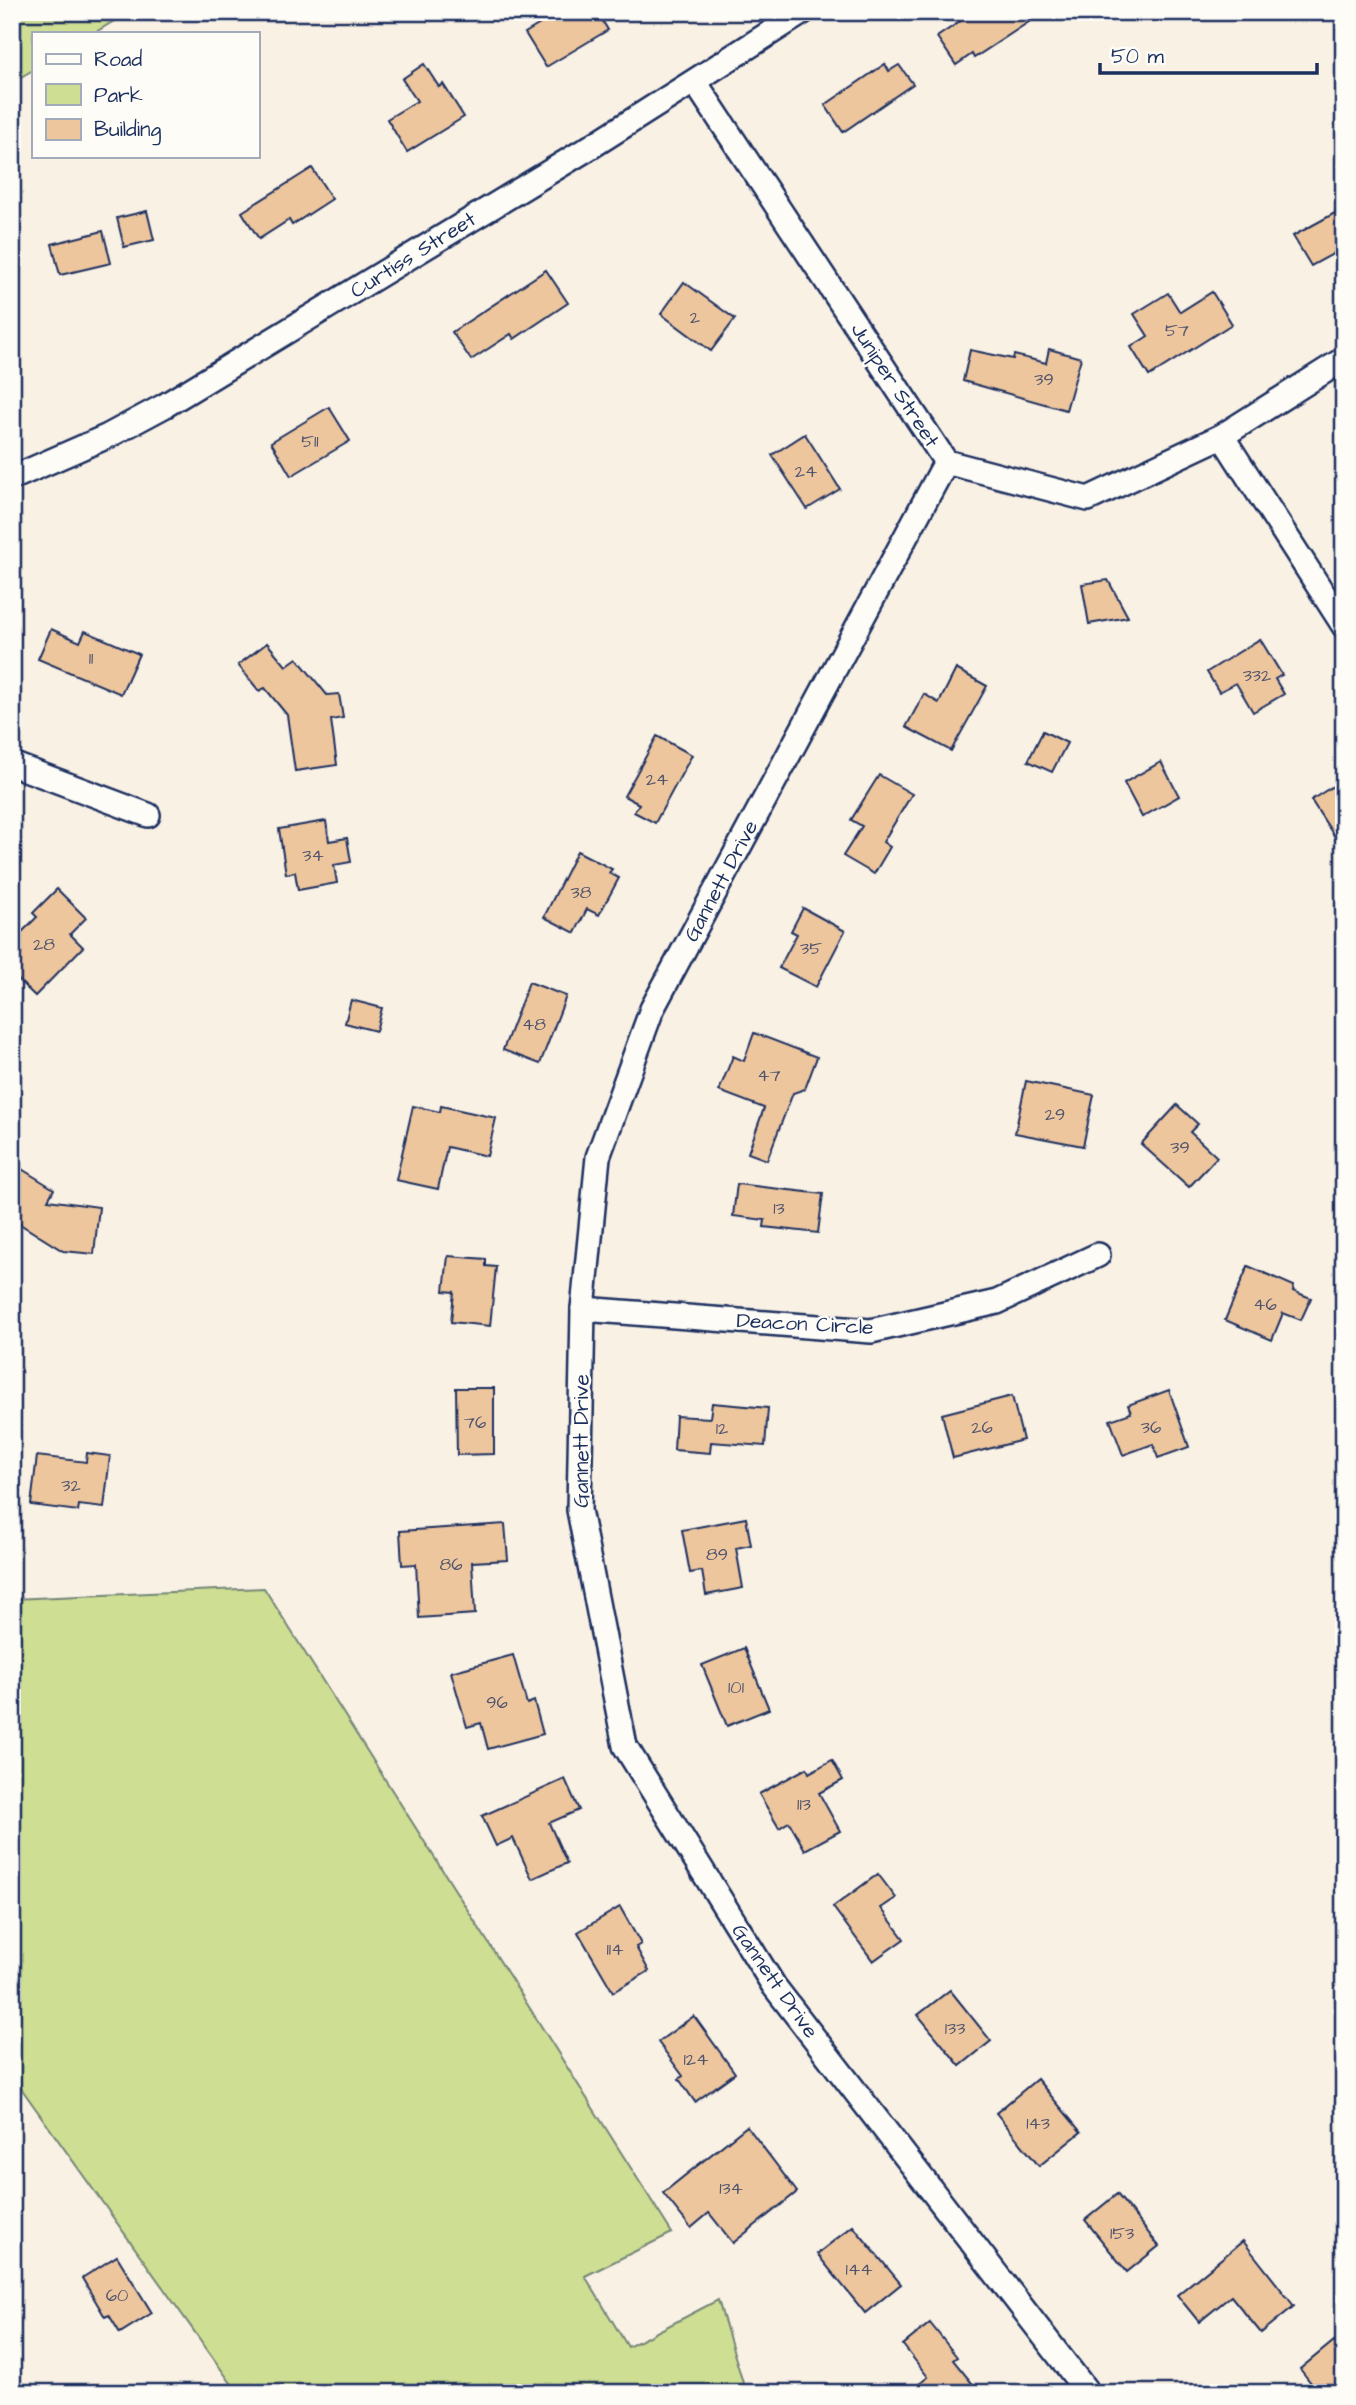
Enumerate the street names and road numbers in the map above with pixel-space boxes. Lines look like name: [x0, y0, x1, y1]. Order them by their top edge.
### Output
street label: Curtiss Street: [345, 205, 482, 305]
street label: Juniper Street: [843, 317, 946, 454]
street label: Gannett Drive: [677, 815, 765, 947]
street label: Deacon Circle: [736, 1306, 874, 1342]
street label: Gannett Drive: [567, 1374, 596, 1508]
street label: Gannett Drive: [725, 1918, 825, 2044]

